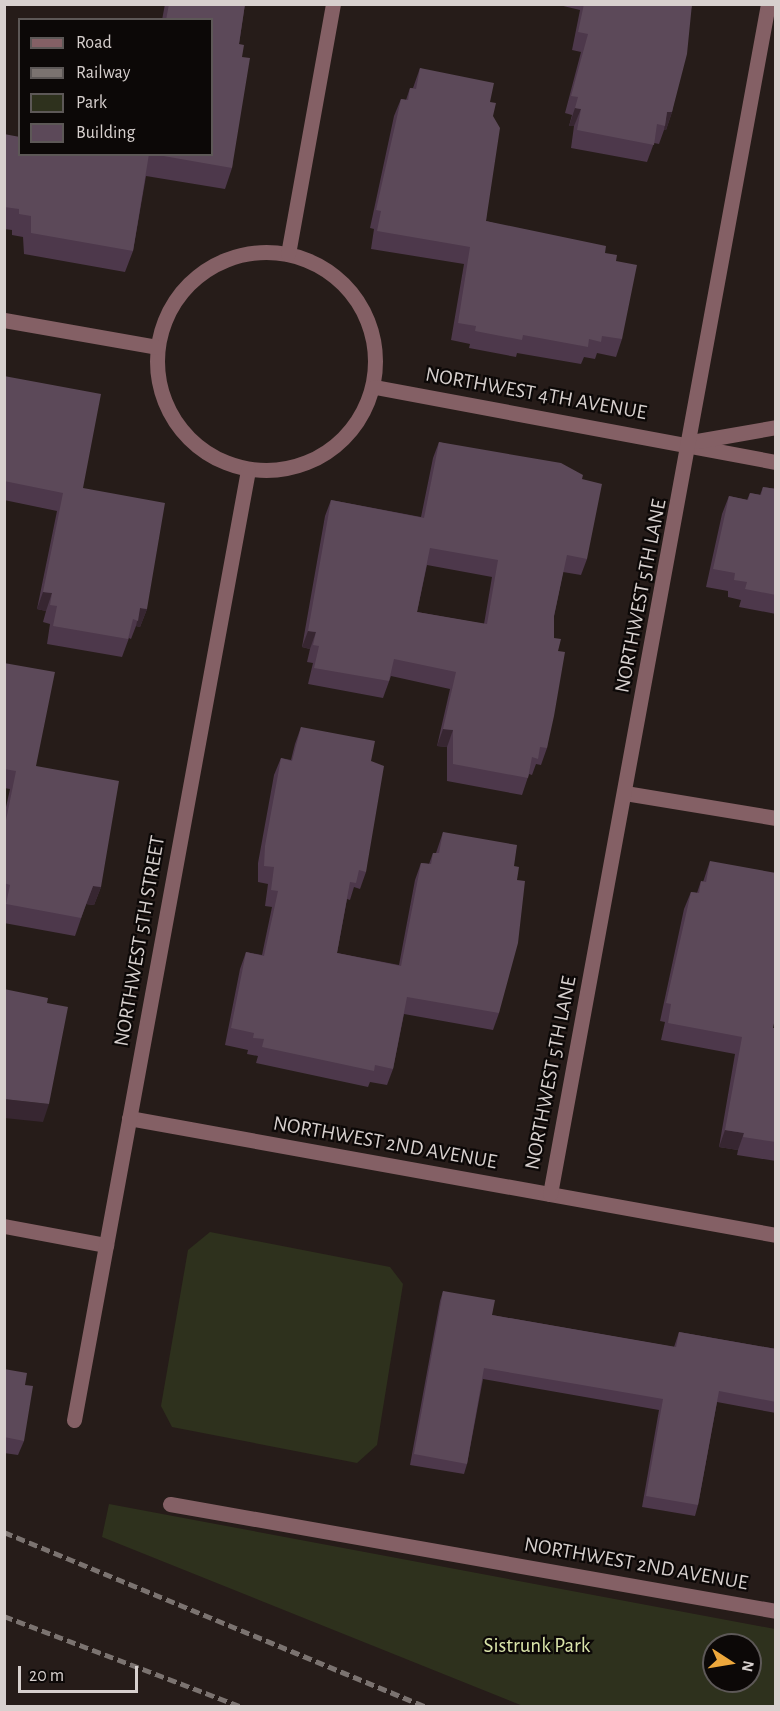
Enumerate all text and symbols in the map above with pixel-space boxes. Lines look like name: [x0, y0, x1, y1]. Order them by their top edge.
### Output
legend: [18, 18, 213, 156]
text: Road: [76, 34, 112, 52]
text: Railway: [76, 64, 130, 82]
text: Park: [76, 94, 107, 112]
text: Building: [76, 124, 135, 142]
street label: NORTHWEST 4TH AVENUE: [423, 362, 649, 426]
street label: NORTHWEST 5TH LANE: [610, 497, 672, 695]
street label: NORTHWEST 5TH STREET: [109, 834, 171, 1048]
street label: NORTHWEST 5TH LANE: [520, 974, 582, 1172]
street label: NORTHWEST 2ND AVENUE: [271, 1111, 499, 1175]
street label: NORTHWEST 2ND AVENUE: [522, 1532, 750, 1596]
park label: Sistrunk Park: [484, 1633, 590, 1659]
north arrow: [702, 1633, 762, 1693]
scale bar: [21, 1654, 141, 1692]
text: N: [739, 1659, 757, 1673]
text: 20 m: [29, 1667, 64, 1685]

